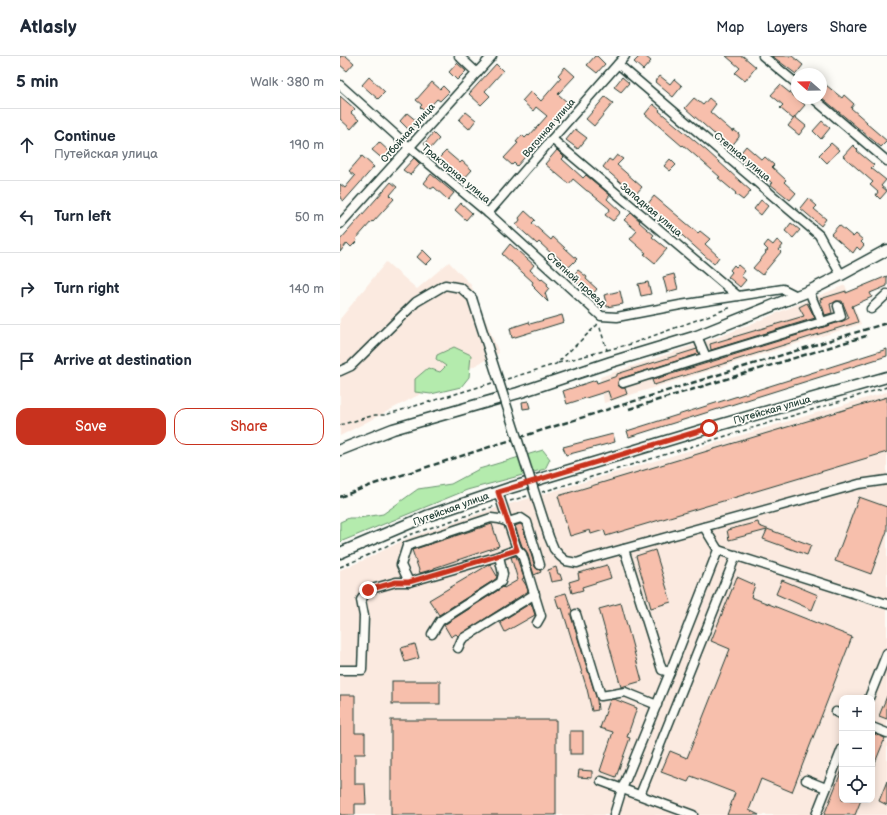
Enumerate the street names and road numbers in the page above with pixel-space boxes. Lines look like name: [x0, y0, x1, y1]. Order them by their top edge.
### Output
street label: Вагонная улица: [520, 96, 578, 160]
street label: Отбойная улица: [378, 101, 438, 165]
street label: Степная улица: [711, 130, 773, 184]
street label: Тракторная улица: [419, 142, 493, 206]
street label: Западная улица: [618, 181, 684, 239]
street label: Степной проезд: [544, 250, 608, 310]
street label: Путейская улица: [732, 393, 812, 427]
street label: Путейская улица: [411, 490, 491, 528]

